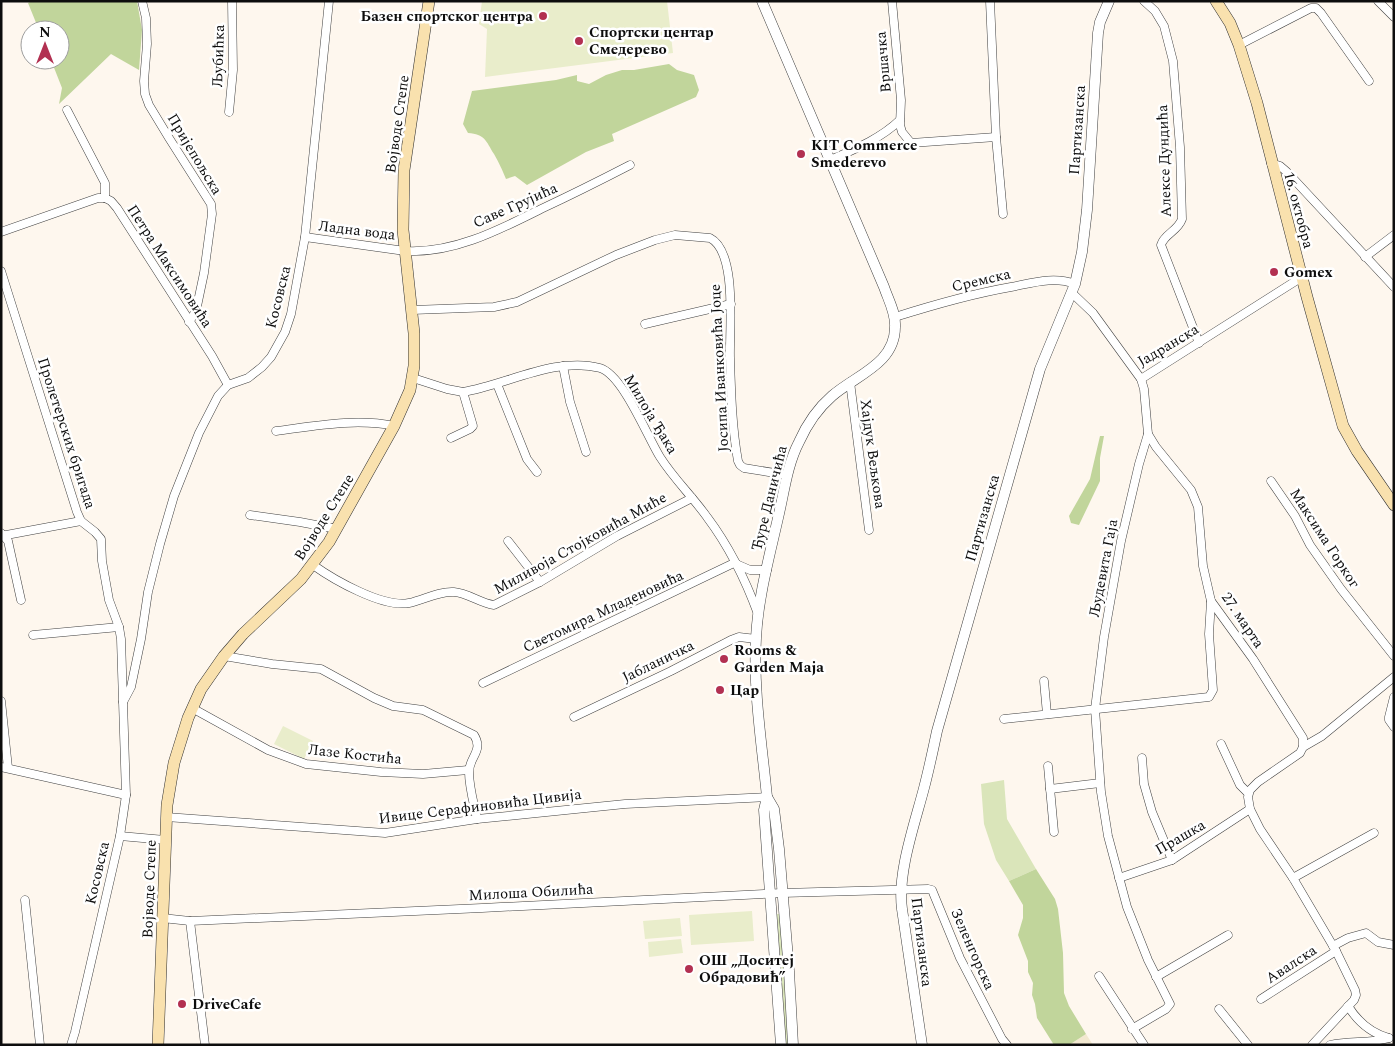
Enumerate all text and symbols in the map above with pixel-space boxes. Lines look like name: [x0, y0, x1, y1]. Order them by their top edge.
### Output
place label: Базен спортског центра: [360, 5, 533, 28]
marker: Базен спортског центра: [537, 10, 549, 22]
north arrow: [20, 20, 70, 70]
place label: Спортски центар Смедерево: [589, 21, 714, 61]
text: N: [39, 22, 51, 43]
street label: Љубићка: [206, 24, 231, 88]
street label: Вршачка: [869, 30, 898, 94]
marker: Спортски центар Смедерево: [573, 35, 585, 47]
street label: Војводе Степе: [379, 74, 416, 175]
street label: Партизанска: [1063, 84, 1092, 176]
street label: Алексе Дундића: [1151, 104, 1178, 218]
street label: Пријепољска: [161, 109, 228, 200]
place label: KIT Commerce Smederevo: [811, 134, 917, 174]
marker: KIT Commerce Smederevo: [795, 148, 807, 160]
street label: 16. октобра: [1277, 169, 1320, 252]
street label: Саве Грујића: [469, 176, 562, 234]
street label: Петра Максимовића: [121, 200, 219, 333]
street label: Ладна вода: [317, 214, 397, 247]
place label: Gomex: [1284, 261, 1333, 284]
street label: Сремска: [949, 262, 1014, 298]
street label: Косовска: [260, 263, 298, 331]
marker: Gomex: [1268, 266, 1280, 278]
street label: Јосипа Иванковића Јоце: [704, 283, 735, 453]
street label: Јадранска: [1133, 318, 1204, 373]
street label: Пролетерских бригада: [31, 355, 102, 512]
street label: Милоја Ђака: [618, 370, 684, 459]
street label: Хајдук Вељкова: [853, 398, 892, 511]
street label: Ђуре Даничића: [745, 442, 794, 553]
street label: Војводе Степе: [288, 469, 360, 565]
street label: Партизанска: [959, 471, 1006, 565]
street label: Максима Горког: [1284, 484, 1366, 593]
street label: Миливоја Стојковића Миће: [490, 486, 671, 601]
street label: Људевита Гаја: [1083, 516, 1124, 619]
street label: Светомира Младеновића: [519, 564, 688, 659]
street label: 27. марта: [1215, 587, 1270, 654]
street label: Јабланичка: [618, 634, 699, 689]
place label: Rooms & Garden Maja: [734, 639, 824, 679]
marker: Rooms & Garden Maja: [718, 653, 730, 665]
place label: Цар: [730, 679, 759, 702]
marker: Цар: [714, 684, 726, 696]
street label: Лазе Костића: [307, 738, 404, 771]
street label: Ивице Серафиновића Цивија: [377, 783, 584, 830]
street label: Прашка: [1151, 813, 1210, 861]
street label: Косовска: [79, 839, 116, 907]
street label: Војводе Степе: [136, 839, 163, 939]
street label: Милоша Обилића: [468, 878, 595, 907]
street label: Партизанска: [905, 896, 938, 989]
street label: Зеленгорска: [944, 905, 1001, 994]
street label: Авалска: [1261, 939, 1322, 990]
place label: ОШ „Доситеј Обрадовић”: [699, 949, 794, 989]
marker: ОШ „Доситеј Обрадовић”: [683, 963, 695, 975]
place label: DriveCafe: [192, 993, 261, 1016]
marker: DriveCafe: [176, 998, 188, 1010]

